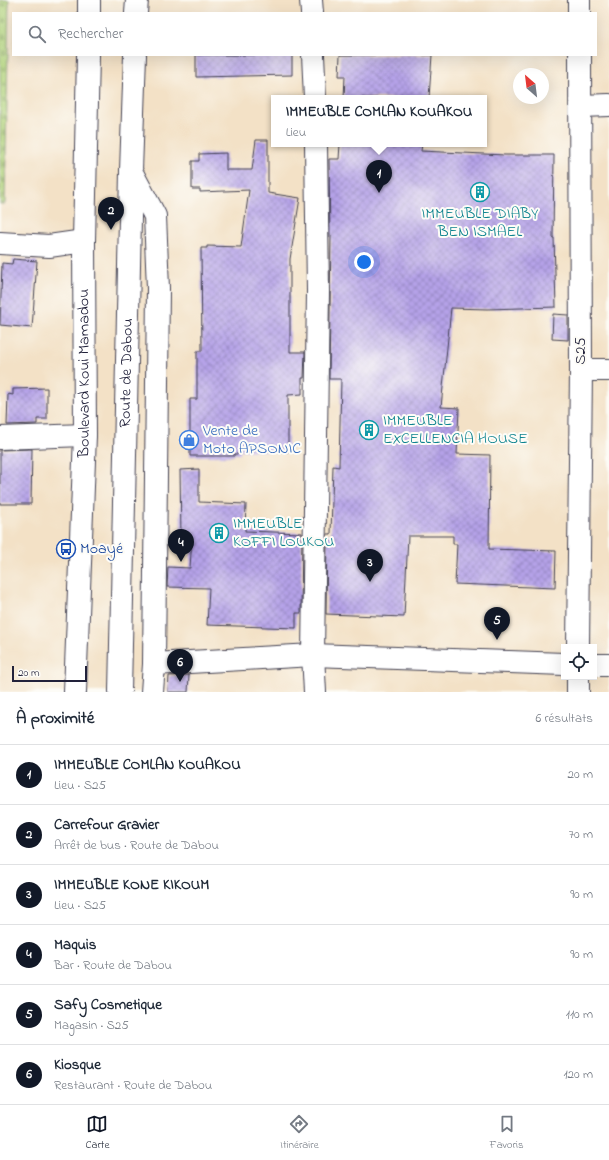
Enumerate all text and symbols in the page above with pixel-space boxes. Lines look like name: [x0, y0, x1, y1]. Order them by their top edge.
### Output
search box: [12, 12, 597, 56]
icon: search: [26, 23, 48, 45]
text: Rechercher: [58, 23, 123, 45]
north arrow: [513, 68, 549, 104]
popup: [271, 95, 487, 147]
text: IMMEUBLE COMLAN KOUAKOU: [286, 101, 472, 123]
text: Lieu: [286, 123, 306, 142]
pin: 1: [366, 160, 392, 193]
building icon: IMMEUBLE DIABY BEN ISMAEL: [469, 181, 491, 203]
pin: 2: [98, 197, 124, 230]
place label: IMMEUBLE DIABY BEN ISMAEL: [422, 202, 539, 244]
your location: [354, 252, 374, 272]
street label: Boulevard Koui Mamadou: [72, 289, 97, 459]
street label: Route de Dabou: [114, 318, 140, 428]
street label: S25: [569, 337, 593, 365]
place label: IMMEUBLE EXCELLENCIA HOUSE: [383, 409, 528, 451]
place label: Vente de Moto APSONIC: [202, 419, 301, 461]
building icon: IMMEUBLE EXCELLENCIA HOUSE: [358, 419, 380, 441]
shop icon: Vente de Moto APSONIC: [178, 429, 200, 451]
place label: IMMEUBLE KOFFI LOUKOU: [233, 512, 334, 554]
building icon: IMMEUBLE KOFFI LOUKOU: [208, 522, 230, 544]
pin: 4: [168, 529, 194, 562]
place label: Moayé: [80, 537, 124, 561]
bus stop icon: Moayé: [55, 538, 77, 560]
pin: 3: [357, 549, 383, 582]
pin: 5: [484, 607, 510, 640]
map controls: [561, 644, 597, 680]
button: locate: [561, 644, 597, 680]
pin: 6: [167, 649, 193, 682]
scale bar: [12, 664, 87, 683]
text: 20 m: [18, 665, 40, 681]
text: À proximité: [16, 706, 94, 731]
text: 6 résultats: [536, 709, 593, 728]
text: IMMEUBLE COMLAN KOUAKOU: [54, 754, 241, 776]
text: 1: [27, 765, 31, 784]
text: 20 m: [568, 765, 593, 784]
text: Lieu · S25: [54, 776, 106, 795]
text: Carrefour Gravier: [54, 814, 159, 836]
text: 2: [26, 825, 32, 844]
text: 70 m: [569, 825, 593, 844]
text: Arrêt de bus · Route de Dabou: [54, 836, 219, 855]
text: IMMEUBLE KONE KIKOUM: [54, 874, 209, 896]
text: 3: [26, 885, 32, 904]
text: 90 m: [570, 885, 593, 904]
text: Lieu · S25: [54, 896, 106, 915]
text: Maquis: [54, 934, 96, 956]
text: 4: [26, 945, 32, 964]
text: 90 m: [570, 945, 593, 964]
text: Bar · Route de Dabou: [54, 956, 172, 975]
text: Safy Cosmetique: [54, 994, 162, 1016]
text: 5: [25, 1005, 33, 1024]
text: 110 m: [566, 1005, 593, 1024]
text: Magasin · S25: [54, 1016, 129, 1035]
text: Kiosque: [54, 1054, 101, 1076]
text: 6: [26, 1065, 32, 1084]
text: 120 m: [563, 1065, 593, 1084]
text: Restaurant · Route de Dabou: [54, 1076, 212, 1095]
tab: Carte: [85, 1113, 109, 1153]
tab: Itinéraire: [280, 1113, 319, 1153]
tab: Favoris: [490, 1113, 524, 1153]

